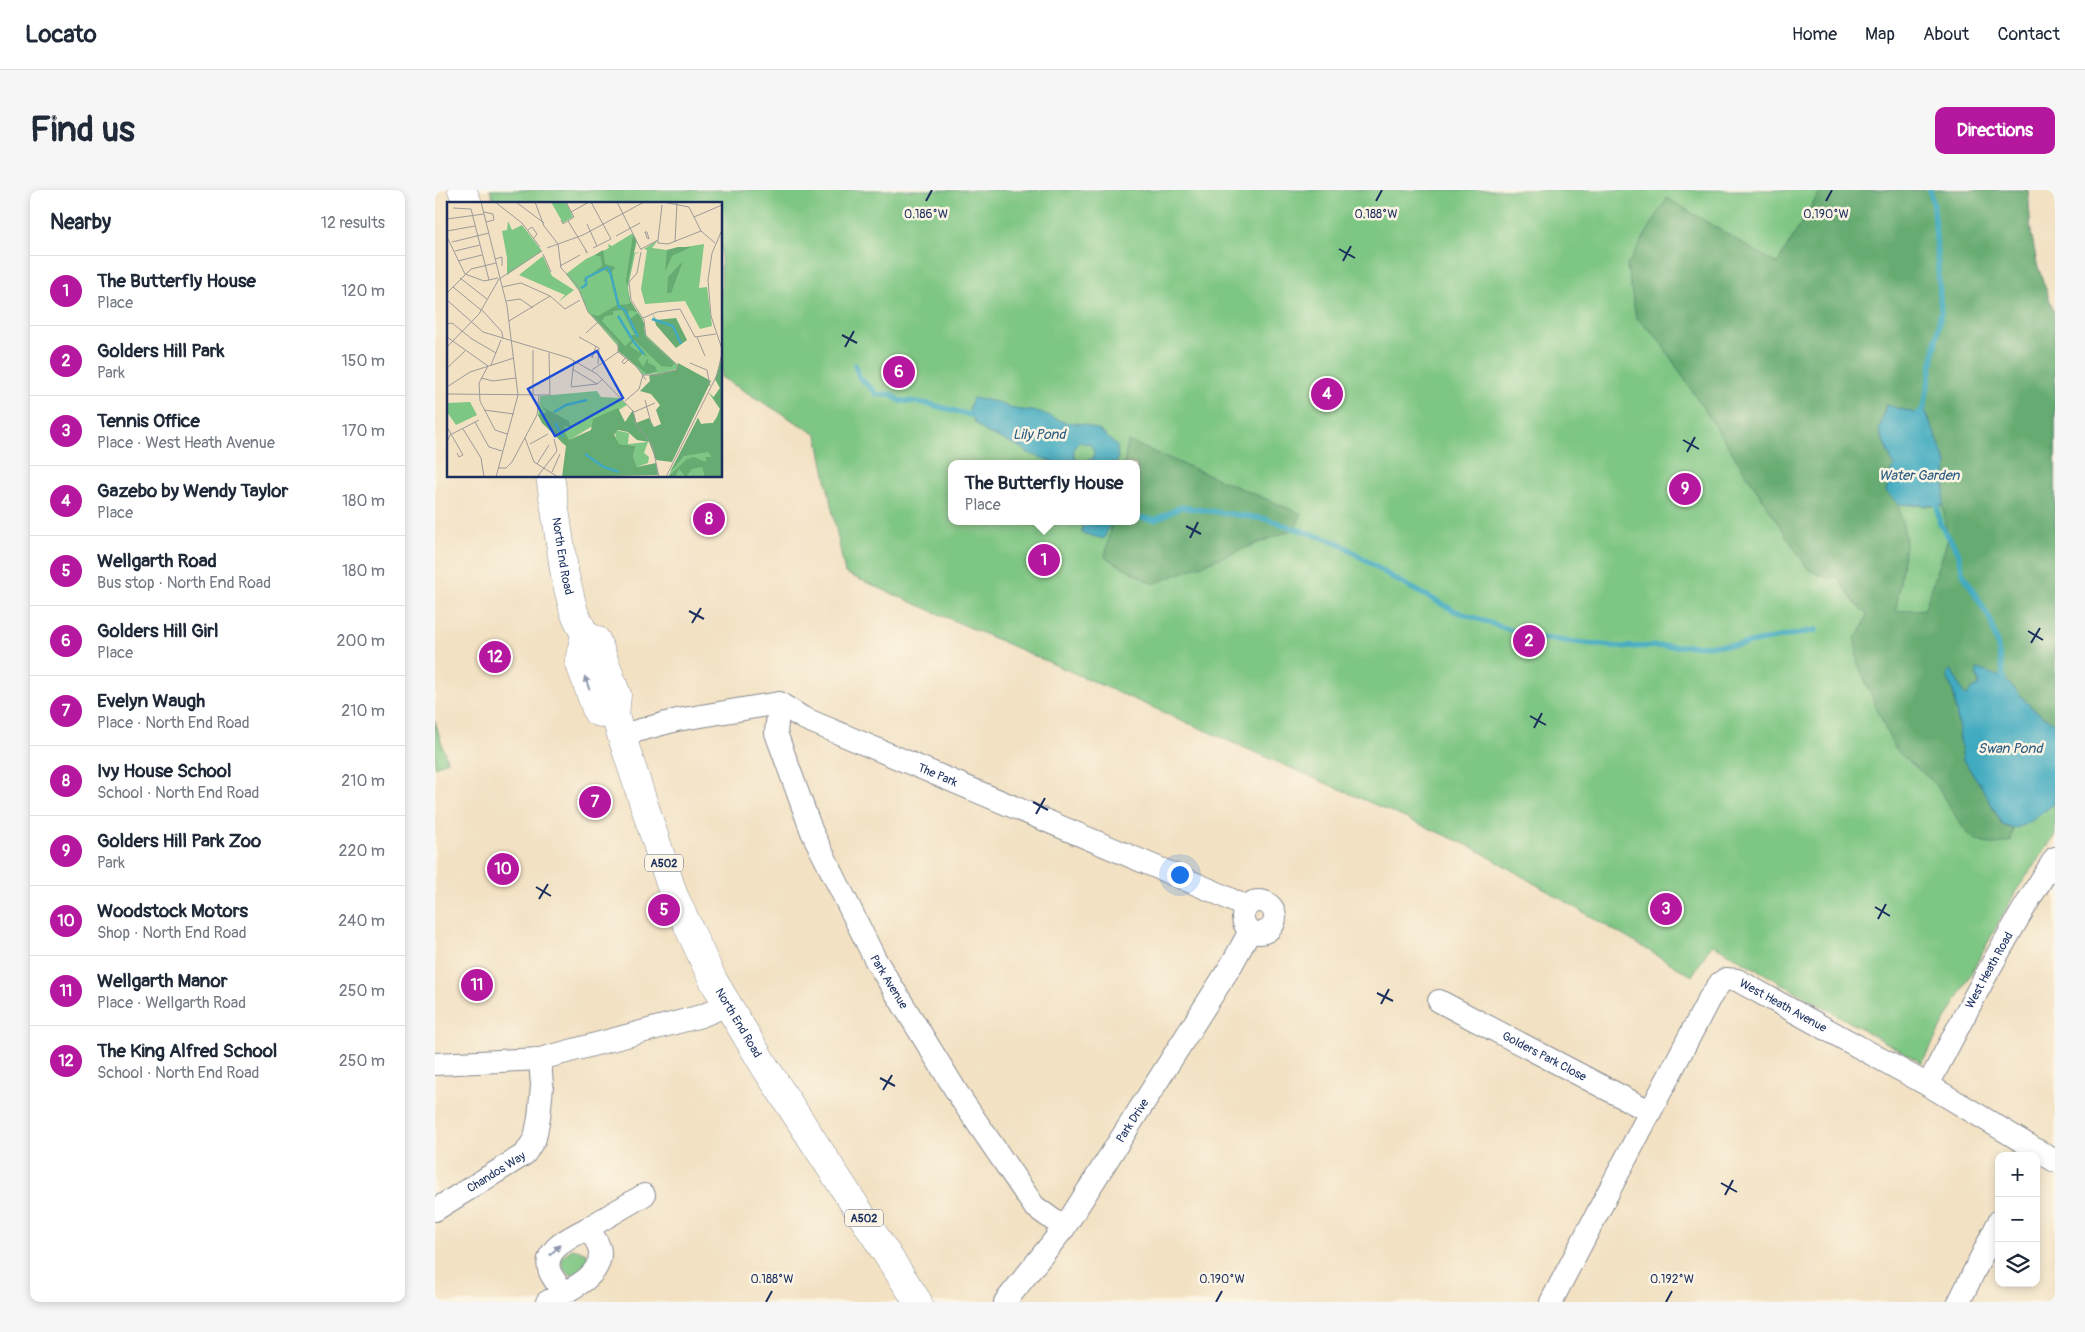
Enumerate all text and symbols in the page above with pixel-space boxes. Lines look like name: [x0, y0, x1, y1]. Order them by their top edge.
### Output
text: Locato: [25, 20, 97, 49]
text: Home: [1792, 23, 1837, 46]
text: Map: [1865, 23, 1895, 46]
text: About: [1923, 23, 1969, 46]
text: Contact: [1997, 23, 2060, 46]
button: Directions: [1935, 107, 2055, 154]
text: Find us: [30, 108, 135, 152]
inset map: [447, 202, 723, 478]
text: 0.186°W: [904, 207, 948, 222]
text: 0.188°W: [1354, 207, 1398, 222]
text: 0.190°W: [1803, 207, 1849, 222]
text: Nearby: [50, 209, 111, 236]
text: 12 results: [321, 213, 385, 233]
text: The Butterfly House: [97, 269, 256, 293]
text: 1: [63, 281, 69, 301]
text: 120 m: [341, 281, 385, 301]
text: Place: [97, 293, 133, 313]
text: Golders Hill Park: [97, 339, 224, 363]
text: 2: [62, 351, 70, 371]
text: 150 m: [341, 351, 385, 371]
pin: 6: [883, 353, 915, 391]
text: Park: [97, 363, 125, 383]
pin: 4: [1311, 375, 1343, 413]
text: Tennis Office: [97, 409, 200, 433]
text: 3: [62, 421, 70, 441]
text: 170 m: [342, 421, 385, 441]
water label: Lily Pond: [1013, 426, 1067, 443]
text: Place · West Heath Avenue: [97, 433, 275, 453]
popup: [948, 460, 1140, 525]
water label: Water Garden: [1879, 467, 1960, 484]
pin: 9: [1669, 470, 1701, 508]
text: The Butterfly House: [965, 471, 1123, 495]
text: Gazebo by Wendy Taylor: [97, 479, 288, 503]
text: 4: [61, 491, 71, 511]
text: 180 m: [342, 491, 385, 511]
text: Place: [965, 495, 1001, 515]
pin: 8: [693, 500, 725, 538]
text: Place: [97, 503, 133, 523]
street label: North End Road: [548, 516, 576, 597]
pin: 1: [1028, 541, 1060, 579]
text: Wellgarth Road: [97, 549, 217, 573]
text: 5: [62, 561, 70, 581]
text: 180 m: [342, 561, 385, 581]
text: Bus stop · North End Road: [97, 573, 271, 593]
text: Golders Hill Girl: [97, 619, 218, 643]
pin: 2: [1513, 622, 1545, 660]
text: 6: [61, 631, 71, 651]
text: 200 m: [337, 631, 385, 651]
pin: 12: [479, 638, 511, 676]
text: Place: [97, 643, 133, 663]
one-way arrow: [583, 675, 591, 690]
text: Evelyn Waugh: [97, 689, 205, 713]
text: 7: [62, 701, 70, 721]
text: 210 m: [341, 701, 385, 721]
text: Place · North End Road: [97, 713, 250, 733]
water label: Swan Pond: [1978, 740, 2044, 757]
text: Ivy House School: [97, 759, 231, 783]
street label: The Park: [915, 760, 960, 790]
text: 8: [62, 771, 70, 791]
text: 210 m: [341, 771, 385, 791]
text: School · North End Road: [97, 783, 259, 803]
pin: 7: [579, 783, 611, 821]
text: Golders Hill Park Zoo: [97, 829, 261, 853]
text: 9: [62, 841, 70, 861]
text: 220 m: [339, 841, 385, 861]
pin: 10: [487, 850, 519, 888]
text: Park: [97, 853, 125, 873]
road number: A502: [645, 854, 683, 871]
your location: [1167, 862, 1193, 888]
pin: 3: [1650, 890, 1682, 928]
pin: 5: [648, 891, 680, 929]
text: Woodstock Motors: [97, 899, 248, 923]
text: 10: [57, 911, 75, 931]
text: 240 m: [338, 911, 385, 931]
text: Shop · North End Road: [97, 923, 247, 943]
street label: West Heath Road: [1962, 929, 2017, 1011]
street label: Park Avenue: [866, 953, 911, 1012]
pin: 11: [461, 966, 493, 1004]
text: Wellgarth Manor: [97, 969, 228, 993]
street label: West Heath Avenue: [1737, 976, 1829, 1036]
text: 11: [60, 981, 72, 1001]
text: 250 m: [339, 981, 385, 1001]
street label: North End Road: [712, 986, 765, 1061]
text: Place · Wellgarth Road: [97, 993, 246, 1013]
street label: Golders Park Close: [1499, 1028, 1589, 1085]
text: The King Alfred School: [97, 1039, 277, 1063]
text: 12: [58, 1051, 74, 1071]
text: 250 m: [339, 1051, 385, 1071]
text: School · North End Road: [97, 1063, 259, 1083]
street label: Park Drive: [1113, 1096, 1152, 1146]
street label: Chandos Way: [464, 1149, 528, 1196]
map controls: [1995, 1152, 2040, 1287]
button: +: [1995, 1152, 2040, 1197]
button: −: [1995, 1197, 2040, 1242]
road number: A502: [845, 1210, 883, 1226]
button: layers: [1995, 1242, 2040, 1287]
one-way arrow: [549, 1245, 561, 1257]
text: 0.188°W: [750, 1272, 794, 1287]
text: 0.190°W: [1199, 1272, 1245, 1287]
text: 0.192°W: [1650, 1272, 1694, 1287]

